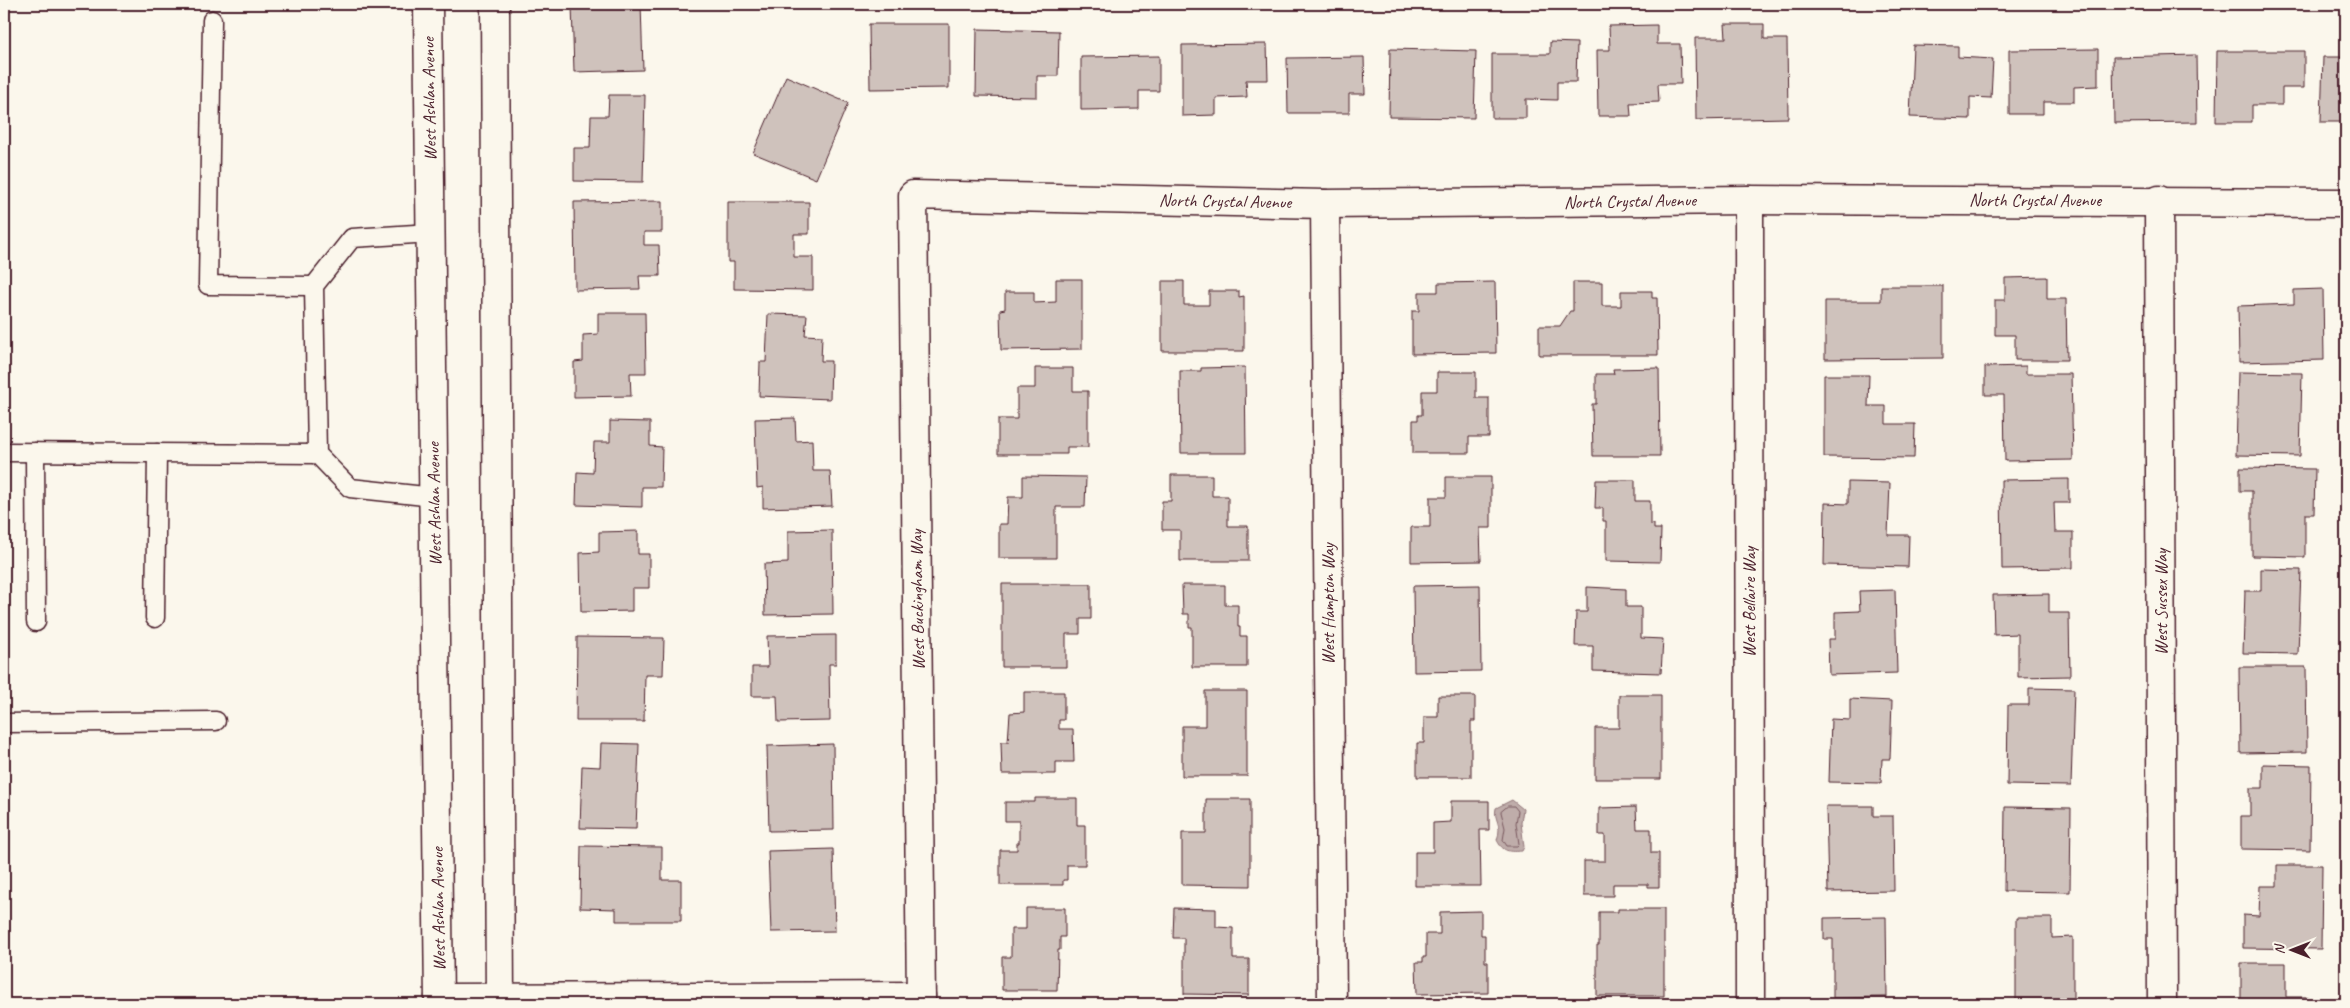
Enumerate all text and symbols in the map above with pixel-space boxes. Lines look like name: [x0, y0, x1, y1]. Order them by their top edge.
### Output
street label: West Ashlan Avenue: [417, 36, 441, 161]
street label: North Crystal Avenue: [1159, 189, 1292, 213]
street label: North Crystal Avenue: [1564, 189, 1697, 213]
street label: North Crystal Avenue: [1969, 189, 2102, 211]
street label: West Ashlan Avenue: [422, 441, 446, 566]
street label: West Buckingham Way: [905, 528, 929, 670]
street label: West Hampton Way: [1317, 542, 1339, 665]
street label: West Bellaire Way: [1738, 545, 1760, 657]
street label: West Sussex Way: [2150, 547, 2172, 655]
street label: West Ashlan Avenue: [426, 846, 450, 971]
north arrow: [2268, 926, 2318, 976]
text: N: [2271, 943, 2288, 954]

